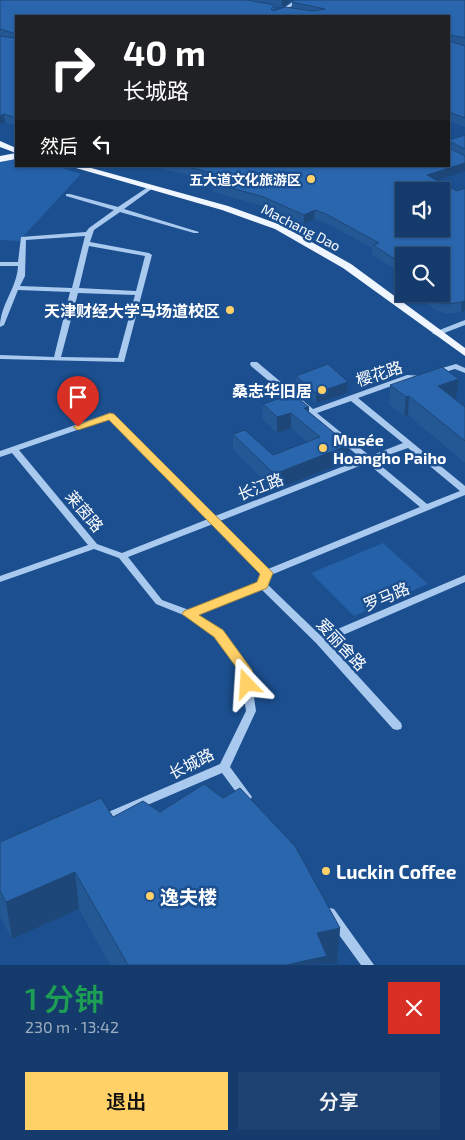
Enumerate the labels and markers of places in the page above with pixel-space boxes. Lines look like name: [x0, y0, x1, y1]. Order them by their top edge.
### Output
place label: 五大道文化旅游区: [189, 171, 301, 188]
marker: 五大道文化旅游区: [305, 173, 317, 185]
place label: 天津财经大学马场道校区: [44, 301, 220, 320]
marker: 天津财经大学马场道校区: [224, 304, 236, 316]
pin: [57, 376, 99, 427]
place label: 桑志华旧居: [232, 381, 312, 400]
marker: 桑志华旧居: [316, 384, 328, 396]
place label: Musée Hoangho Paiho: [333, 430, 446, 467]
marker: Musée Hoangho Paiho: [317, 442, 329, 454]
place label: Luckin Coffee: [336, 860, 457, 883]
marker: Luckin Coffee: [320, 865, 332, 877]
place label: 逸夫楼: [160, 885, 217, 908]
marker: 逸夫楼: [144, 890, 156, 902]

